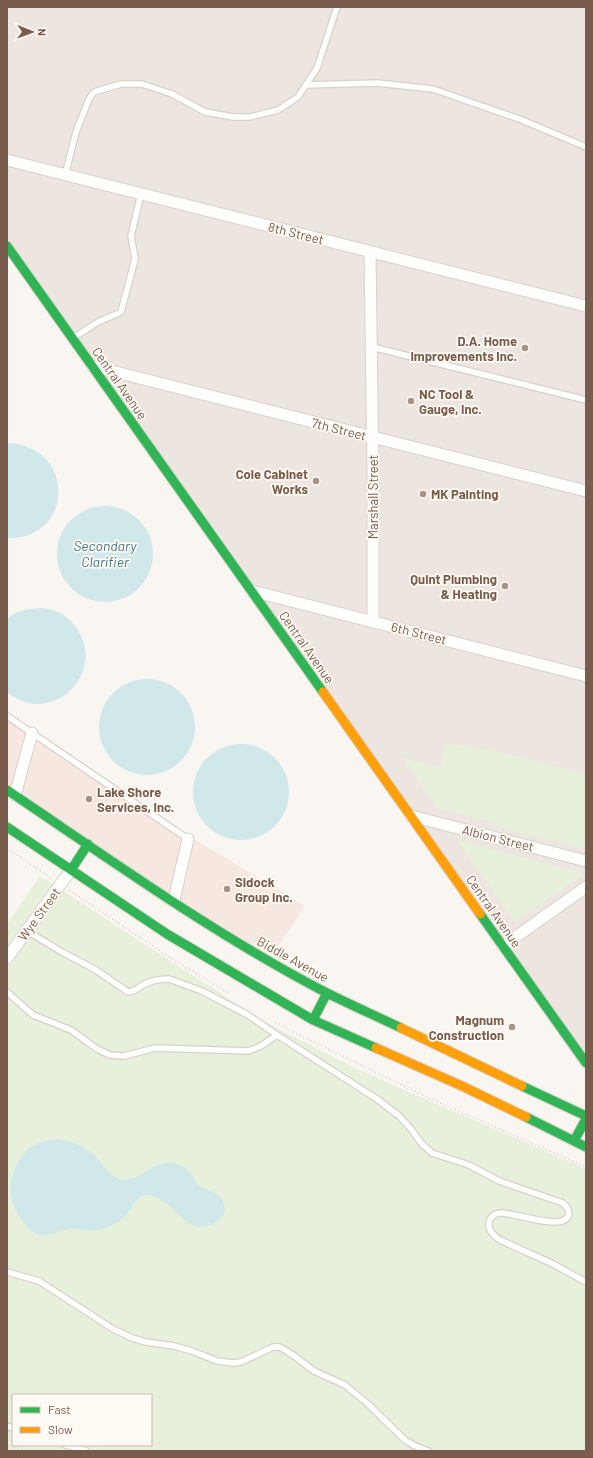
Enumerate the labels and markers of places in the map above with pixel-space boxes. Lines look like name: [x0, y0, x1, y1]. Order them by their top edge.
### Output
place label: D.A. Home Improvements Inc.: [410, 333, 517, 364]
marker: D.A. Home Improvements Inc.: [520, 343, 530, 353]
place label: NC Tool & Gauge, Inc.: [419, 386, 482, 417]
marker: NC Tool & Gauge, Inc.: [406, 396, 416, 406]
place label: Cole Cabinet Works: [236, 466, 308, 497]
marker: Cole Cabinet Works: [311, 476, 321, 486]
place label: MK Painting: [431, 486, 499, 502]
marker: MK Painting: [418, 489, 428, 499]
place label: Quint Plumbing & Heating: [410, 571, 497, 602]
marker: Quint Plumbing & Heating: [500, 581, 510, 591]
place label: Lake Shore Services, Inc.: [97, 784, 174, 815]
marker: Lake Shore Services, Inc.: [84, 794, 94, 804]
place label: Sidock Group Inc.: [235, 874, 293, 905]
marker: Sidock Group Inc.: [222, 884, 232, 894]
place label: Magnum Construction: [429, 1012, 504, 1043]
marker: Magnum Construction: [507, 1022, 517, 1032]

